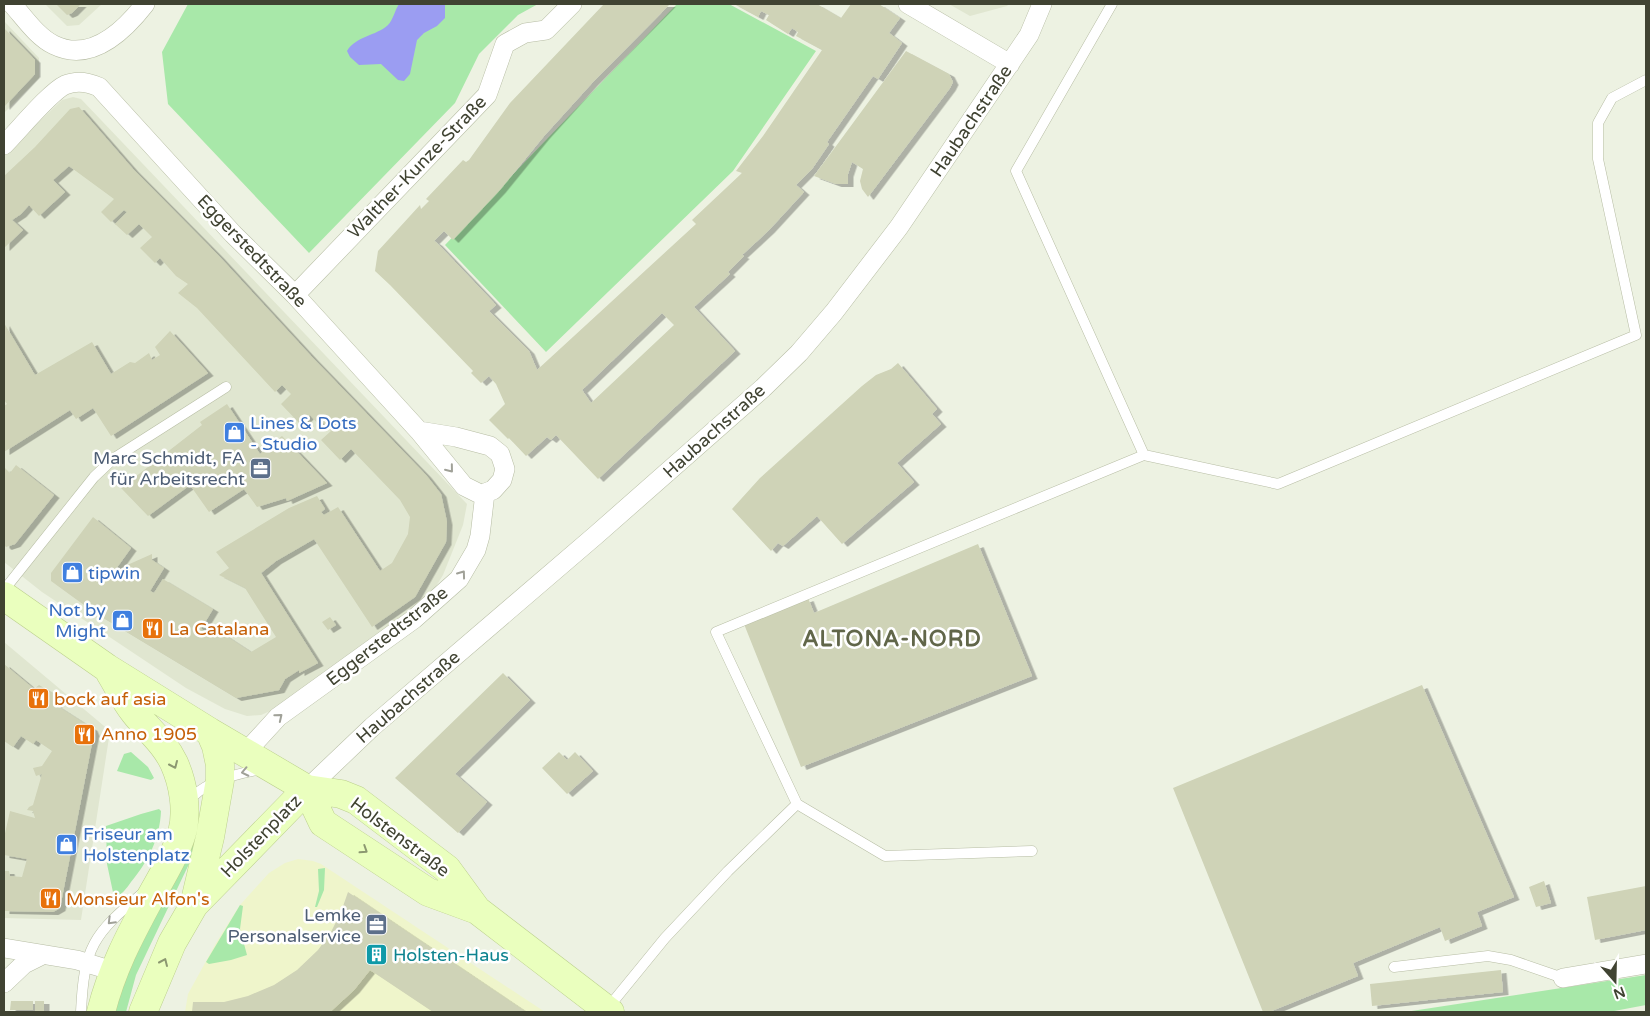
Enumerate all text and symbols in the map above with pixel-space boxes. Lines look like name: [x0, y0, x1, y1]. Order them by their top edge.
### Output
street label: Haubachstraße: [925, 61, 1017, 181]
street label: Walther-Kunze-Straße: [343, 91, 491, 243]
street label: Eggerstedtstraße: [193, 190, 311, 312]
street label: Haubachstraße: [658, 379, 770, 483]
place label: Lines & Dots - Studio: [250, 412, 357, 455]
shop icon: Lines & Dots - Studio: [222, 421, 246, 445]
place label: Marc Schmidt, FA für Arbeitsrecht: [93, 447, 245, 490]
office icon: Marc Schmidt, FA für Arbeitsrecht: [249, 456, 273, 480]
one-way arrow: [445, 463, 453, 472]
shop icon: tipwin: [60, 561, 84, 585]
place label: tipwin: [88, 562, 140, 584]
one-way arrow: [456, 570, 465, 580]
street label: Eggerstedtstraße: [322, 582, 452, 690]
place label: Not by Might: [48, 599, 106, 642]
shop icon: Not by Might: [110, 608, 134, 632]
restaurant icon: La Catalana: [141, 617, 165, 641]
place label: La Catalana: [169, 618, 269, 640]
district label: ALTONA-NORD: [802, 626, 982, 652]
street label: Haubachstraße: [352, 646, 464, 748]
restaurant icon: bock auf asia: [26, 687, 50, 711]
place label: bock auf asia: [54, 688, 166, 710]
one-way arrow: [273, 715, 282, 723]
restaurant icon: Anno 1905: [73, 722, 97, 746]
place label: Anno 1905: [101, 723, 197, 745]
one-way arrow: [168, 760, 179, 769]
one-way arrow: [241, 767, 250, 777]
street label: Holstenplatz: [216, 790, 306, 882]
street label: Holstenstraße: [346, 792, 454, 882]
place label: Friseur am Holstenplatz: [83, 823, 190, 866]
shop icon: Friseur am Holstenplatz: [55, 832, 79, 856]
one-way arrow: [358, 843, 367, 853]
restaurant icon: Monsieur Alfon's: [38, 887, 62, 911]
place label: Monsieur Alfon's: [66, 888, 210, 910]
place label: Lemke Personalservice: [227, 904, 361, 947]
office icon: Lemke Personalservice: [365, 913, 389, 937]
one-way arrow: [107, 916, 116, 925]
building icon: Holsten-Haus: [365, 943, 389, 967]
place label: Holsten-Haus: [393, 944, 509, 966]
north arrow: [1590, 956, 1640, 1006]
one-way arrow: [158, 958, 169, 967]
text: N: [1611, 983, 1627, 1003]

